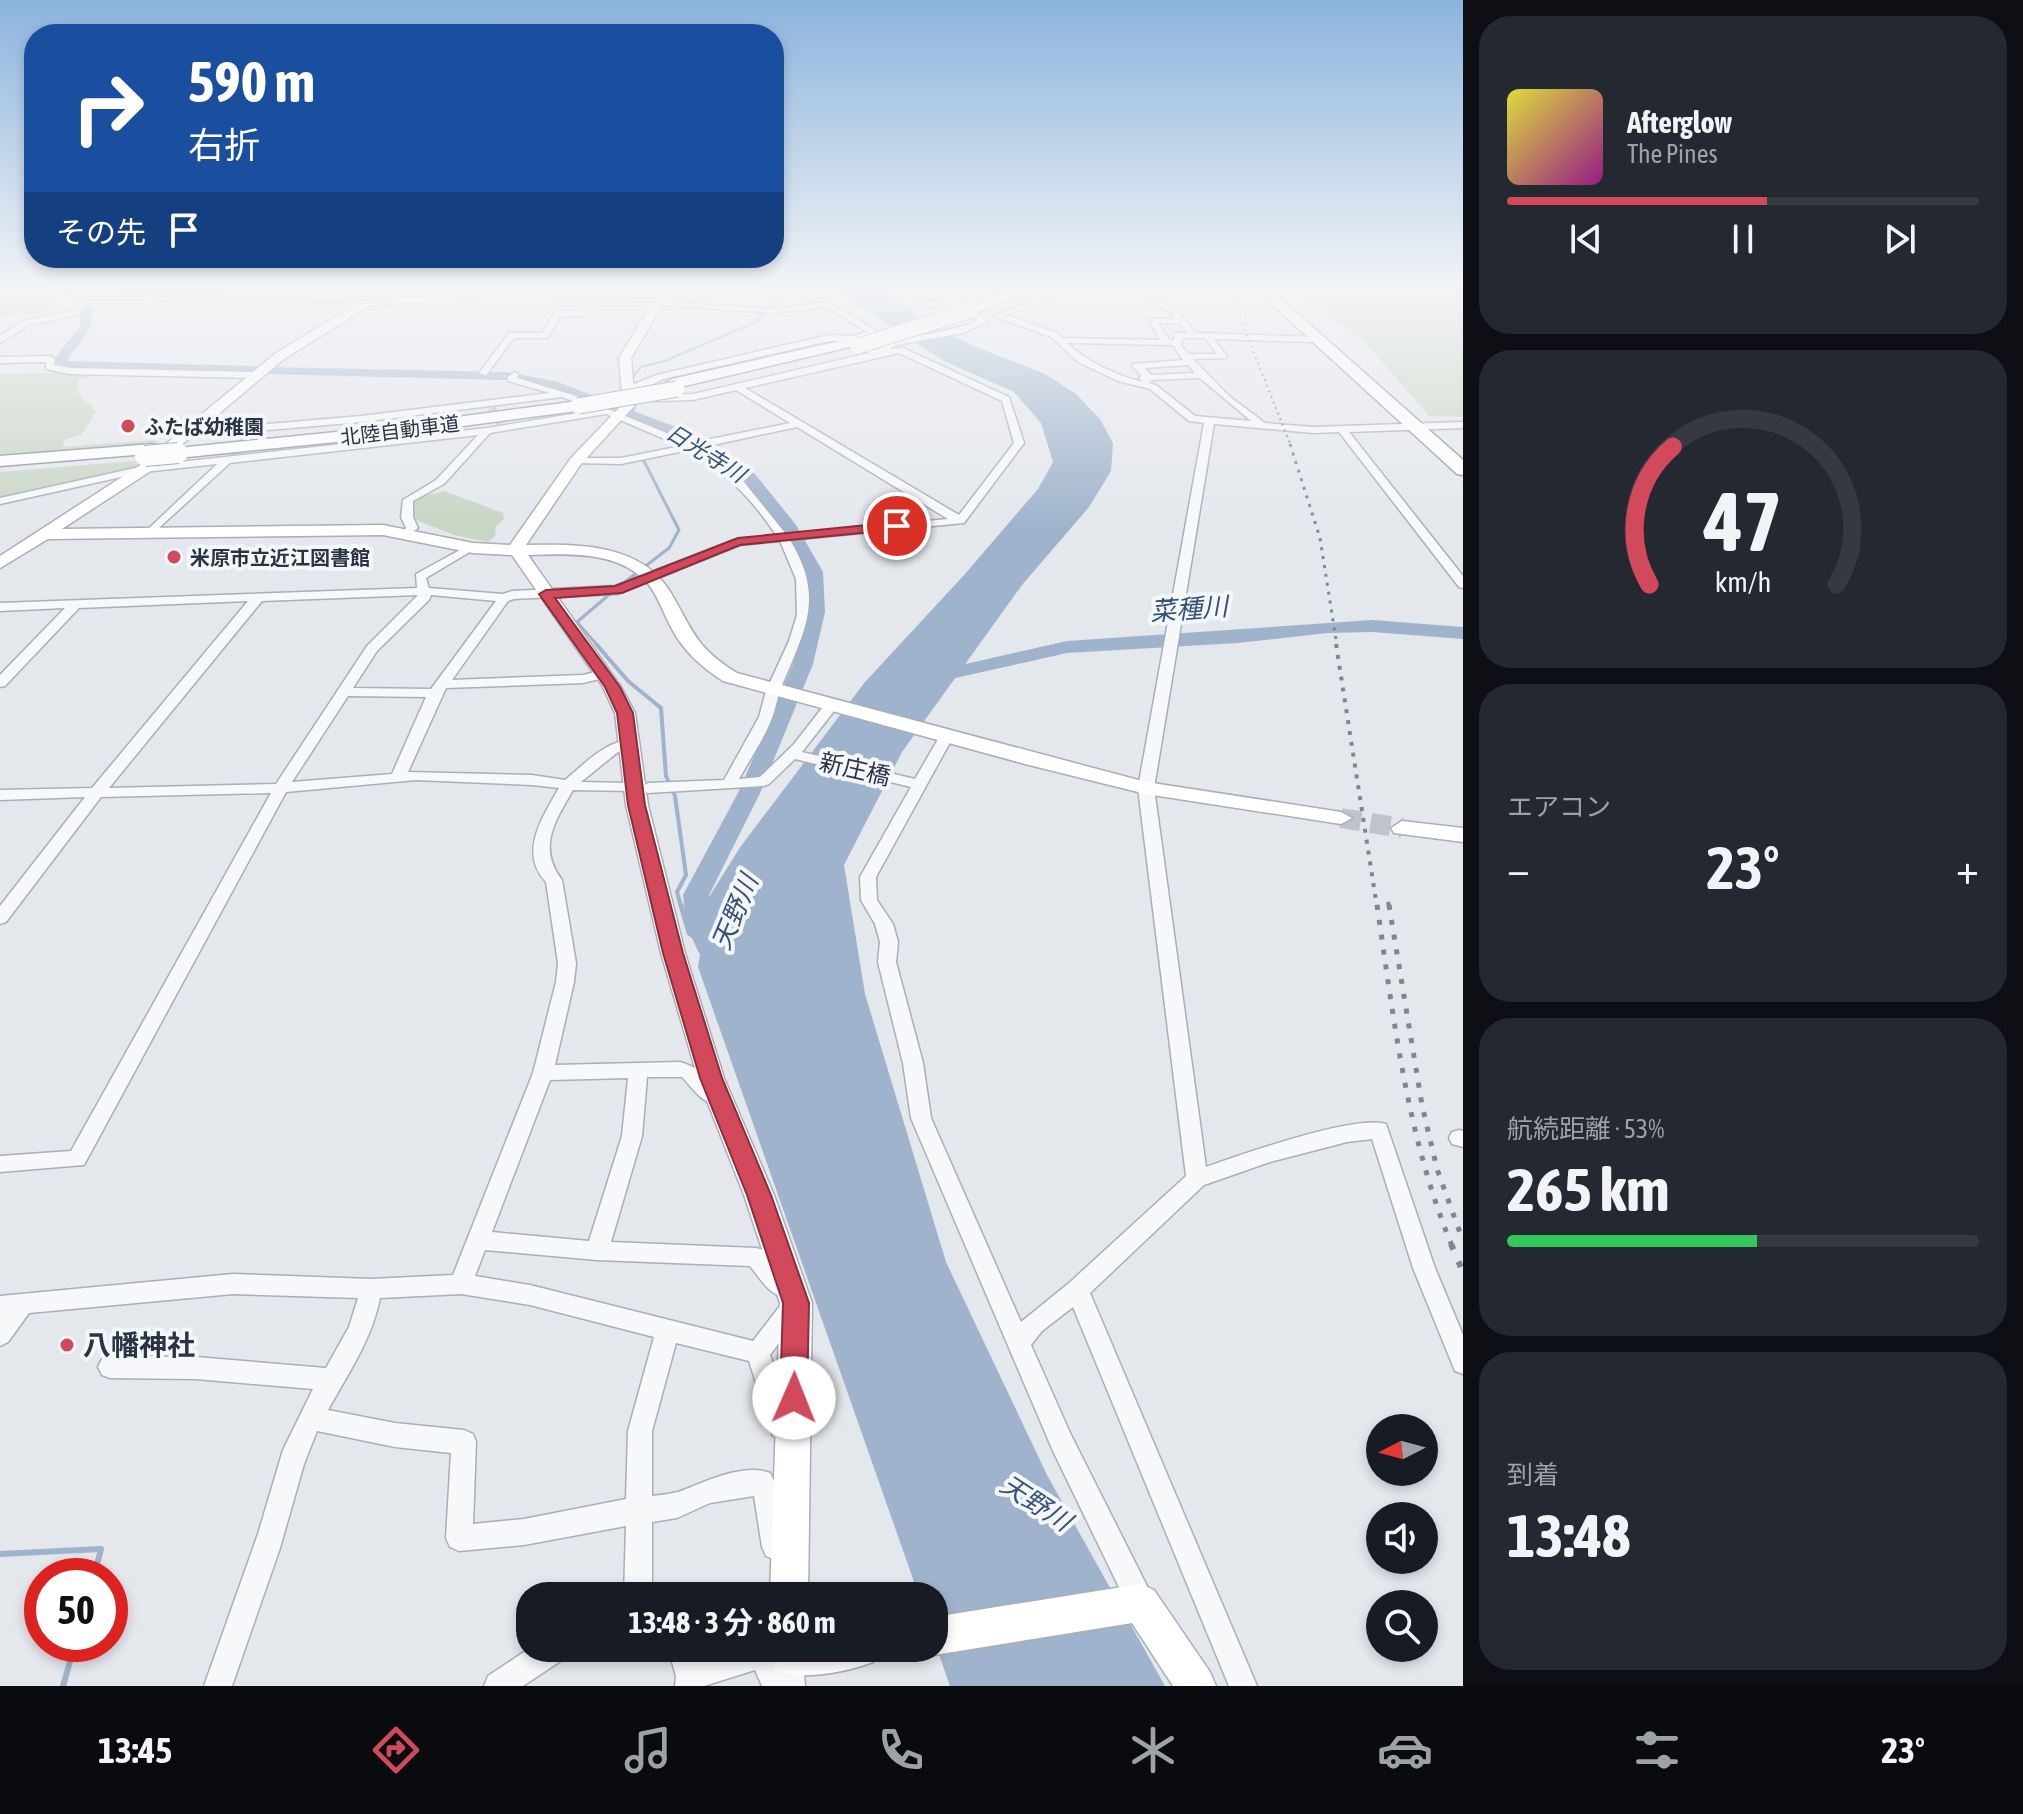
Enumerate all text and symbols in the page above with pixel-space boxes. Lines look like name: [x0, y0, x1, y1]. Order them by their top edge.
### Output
text: 590 m: [188, 50, 315, 114]
icon: right: [56, 56, 160, 160]
text: Afterglow: [1627, 105, 1732, 139]
text: 右折: [188, 124, 260, 166]
text: The Pines: [1627, 139, 1718, 169]
icon: arrive: [162, 208, 206, 252]
text: その先: [56, 215, 146, 249]
icon: previous: [1564, 217, 1608, 261]
icon: pause: [1721, 217, 1765, 261]
icon: next: [1878, 217, 1922, 261]
street label: 北陸自動車道: [339, 411, 461, 449]
place label: ふたば幼稚園: [144, 415, 264, 438]
marker: ふたば幼稚園: [119, 417, 137, 435]
water label: 日光寺川: [662, 419, 752, 488]
text: 47: [1703, 473, 1782, 569]
pin: [863, 492, 931, 560]
icon: arrive: [875, 504, 919, 548]
place label: 米原市立近江図書館: [190, 546, 370, 569]
marker: 米原市立近江図書館: [165, 548, 183, 566]
text: km/h: [1715, 565, 1771, 598]
water label: 菜種川: [1149, 591, 1232, 627]
street label: 新庄橋: [817, 748, 893, 790]
text: エアコン: [1507, 792, 1611, 822]
text: 23°: [1707, 833, 1779, 902]
text: −: [1507, 843, 1530, 893]
text: +: [1956, 843, 1979, 893]
water label: 天野川: [706, 867, 765, 954]
text: 航続距離 · 53%: [1507, 1114, 1664, 1144]
text: 265 km: [1507, 1155, 1669, 1224]
place label: 八幡神社: [83, 1329, 195, 1361]
marker: 八幡神社: [58, 1336, 76, 1354]
position arrow: [752, 1356, 836, 1440]
north arrow: [1366, 1414, 1438, 1486]
map controls: [1366, 1414, 1438, 1662]
text: 到着: [1507, 1460, 1559, 1490]
water label: 天野川: [995, 1469, 1079, 1538]
text: 13:48: [1507, 1501, 1630, 1570]
button: sound: [1366, 1502, 1438, 1574]
speed limit sign: 50: [24, 1558, 128, 1662]
button: search: [1366, 1590, 1438, 1662]
text: 13:48 · 3 分 · 860 m: [628, 1605, 836, 1639]
icon: directions: [368, 1722, 424, 1778]
icon: music: [620, 1722, 676, 1778]
icon: phone: [873, 1722, 929, 1778]
icon: climate: [1125, 1722, 1181, 1778]
icon: car: [1377, 1722, 1433, 1778]
icon: filters: [1629, 1722, 1685, 1778]
text: 13:45: [98, 1729, 172, 1771]
text: 23°: [1881, 1729, 1925, 1771]

